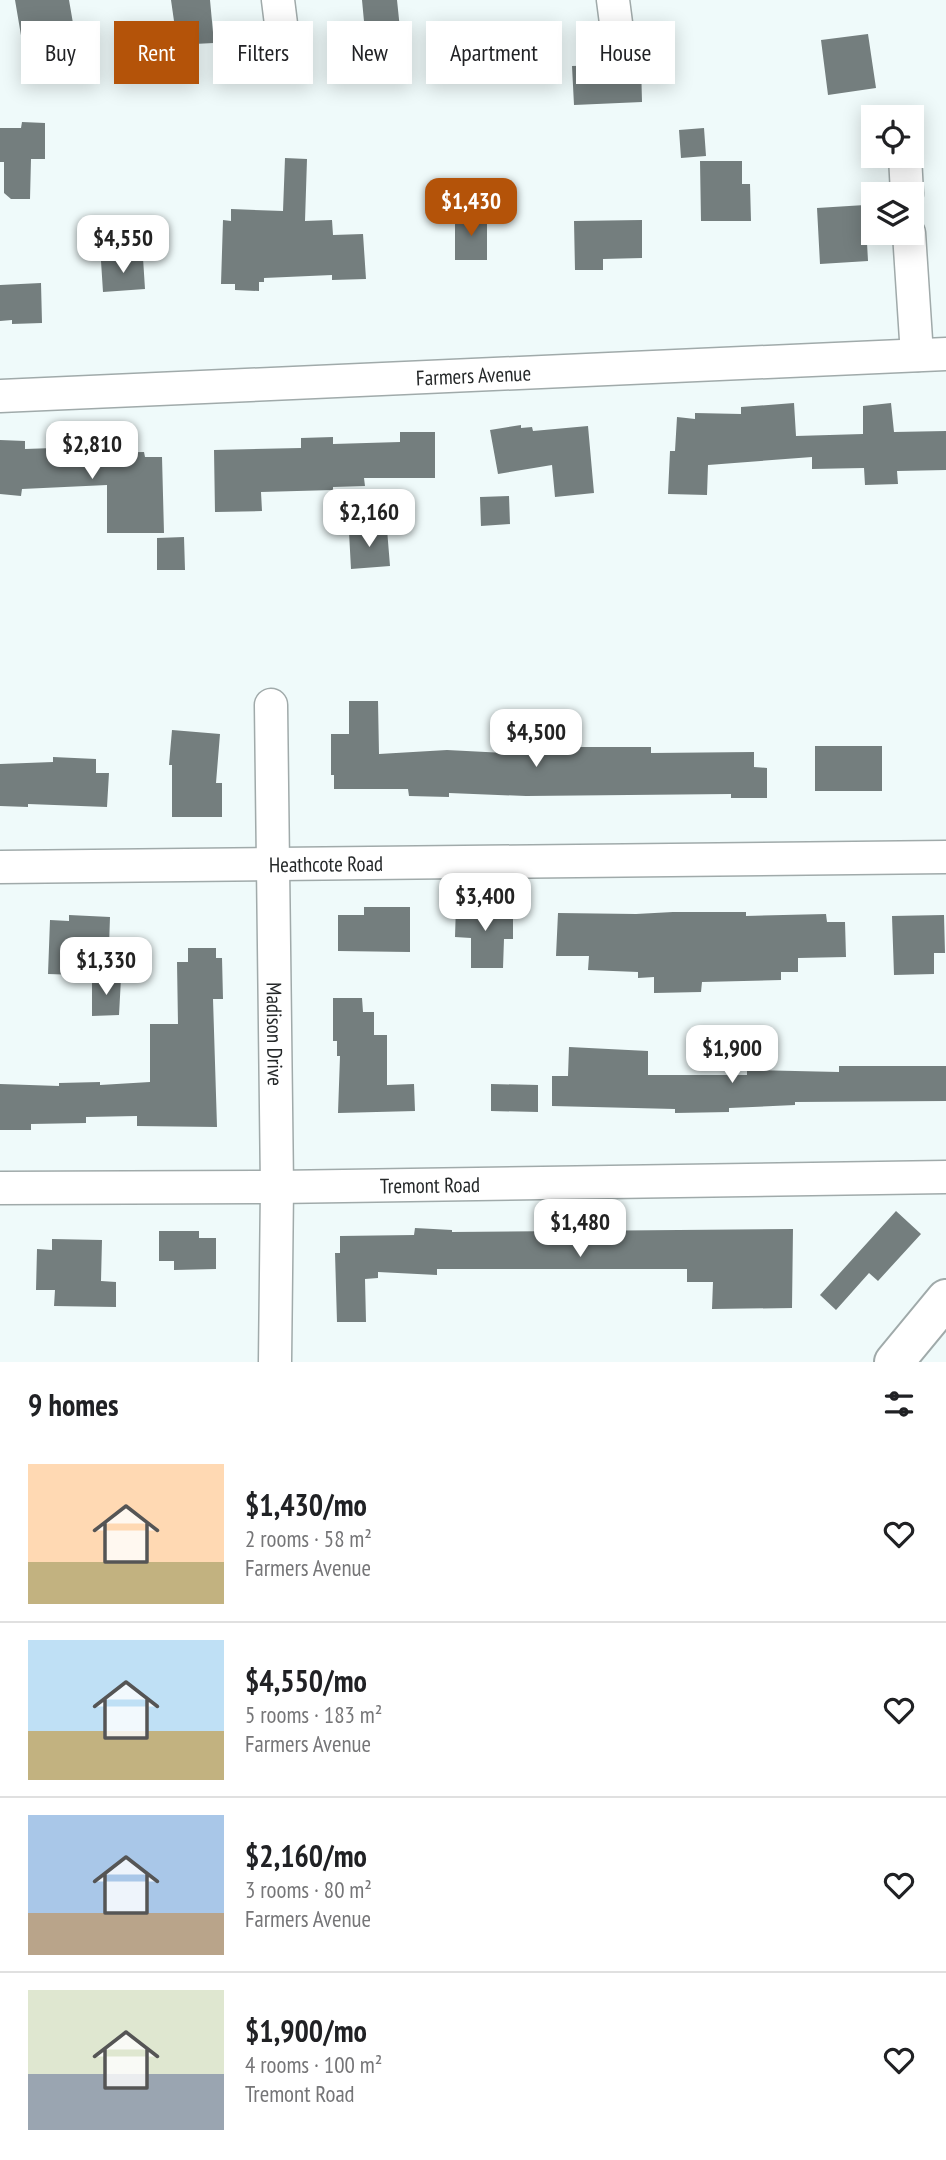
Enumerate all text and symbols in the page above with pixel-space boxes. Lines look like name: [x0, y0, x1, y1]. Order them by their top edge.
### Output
chip: Buy: [21, 21, 100, 84]
chip: Rent: [114, 21, 199, 84]
chip: Filters: [213, 21, 313, 84]
chip: New: [327, 21, 412, 84]
chip: Apartment: [426, 21, 562, 84]
chip: House: [576, 21, 675, 84]
map controls: [861, 105, 924, 245]
button: locate: [861, 105, 924, 168]
pin: $1,430: [414, 178, 528, 238]
button: layers: [861, 182, 924, 245]
text: $1,430: [441, 186, 501, 215]
pin: $4,550: [66, 216, 180, 275]
text: $4,550: [93, 223, 153, 252]
street label: Farmers Avenue: [415, 359, 532, 391]
pin: $2,810: [35, 421, 149, 481]
text: $2,810: [62, 429, 122, 458]
pin: $2,160: [312, 490, 426, 549]
text: $2,160: [339, 497, 399, 526]
pin: $4,500: [479, 710, 593, 769]
text: $4,500: [506, 717, 566, 746]
street label: Heathcote Road: [269, 849, 383, 878]
pin: $3,400: [428, 874, 542, 933]
text: $3,400: [455, 881, 515, 910]
pin: $1,330: [49, 937, 163, 997]
text: $1,330: [76, 945, 136, 974]
street label: Madison Drive: [261, 982, 289, 1086]
pin: $1,900: [675, 1026, 789, 1085]
text: $1,900: [702, 1033, 762, 1062]
street label: Tremont Road: [380, 1170, 480, 1199]
pin: $1,480: [523, 1200, 637, 1259]
text: $1,480: [550, 1207, 610, 1236]
text: 9 homes: [28, 1385, 119, 1424]
icon: filters: [880, 1385, 918, 1423]
text: $1,430/mo: [245, 1485, 367, 1524]
icon: home: [84, 1492, 168, 1576]
icon: heart: [880, 1515, 918, 1553]
text: 2 rooms · 58 m²: [245, 1524, 372, 1553]
text: Farmers Avenue: [245, 1553, 371, 1582]
text: $4,550/mo: [245, 1661, 367, 1700]
icon: home: [84, 1668, 168, 1752]
icon: heart: [880, 1691, 918, 1729]
text: 5 rooms · 183 m²: [245, 1700, 382, 1729]
text: Farmers Avenue: [245, 1729, 371, 1758]
text: $2,160/mo: [245, 1836, 367, 1875]
icon: home: [84, 1843, 168, 1927]
icon: heart: [880, 1866, 918, 1904]
text: 3 rooms · 80 m²: [245, 1875, 372, 1904]
text: Farmers Avenue: [245, 1904, 371, 1933]
text: $1,900/mo: [245, 2011, 367, 2050]
icon: home: [84, 2018, 168, 2102]
icon: heart: [880, 2041, 918, 2079]
text: 4 rooms · 100 m²: [245, 2050, 382, 2079]
text: Tremont Road: [245, 2079, 355, 2108]

